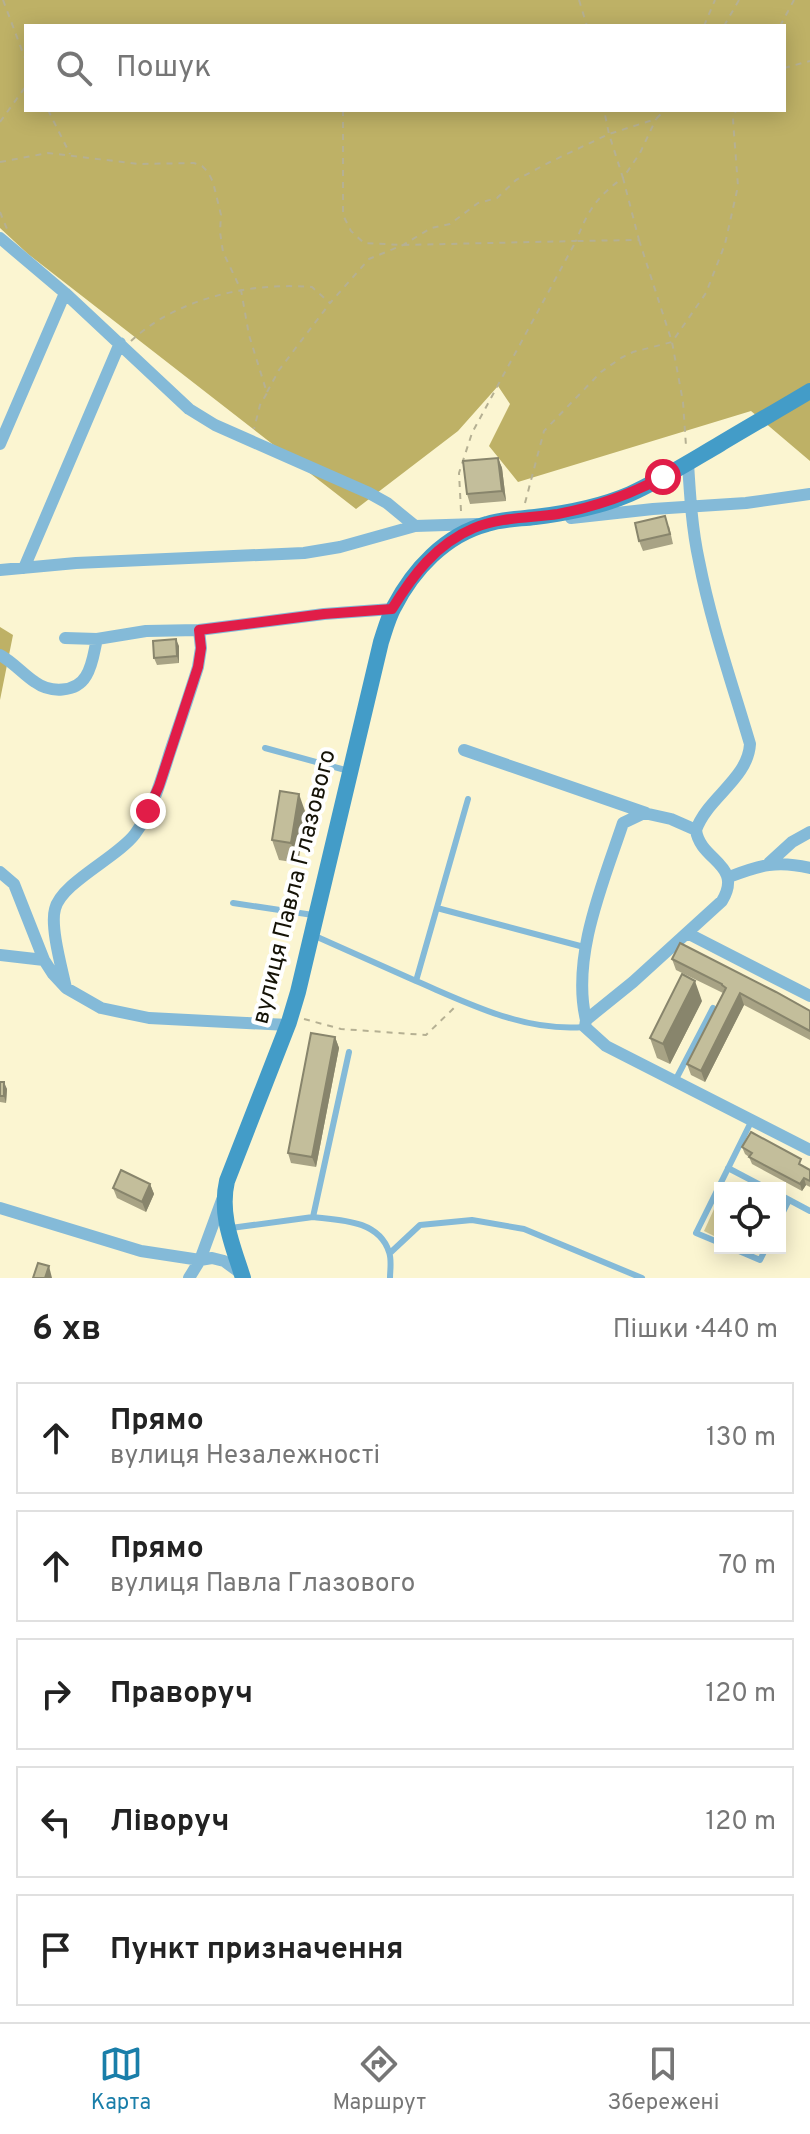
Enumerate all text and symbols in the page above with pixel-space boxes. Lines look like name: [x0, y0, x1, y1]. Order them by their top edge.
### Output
search box: [24, 24, 786, 112]
icon: search: [52, 46, 96, 90]
text: Пошук: [116, 50, 211, 87]
route start: [645, 459, 681, 495]
street label: вулиця Павла Глазового: [246, 747, 344, 1027]
route end: [130, 793, 166, 829]
map controls: [714, 1182, 786, 1254]
button: locate: [714, 1182, 786, 1254]
text: 6 хв: [32, 1309, 101, 1352]
text: Пішки · 440 m: [613, 1314, 778, 1347]
text: Прямо: [110, 1403, 204, 1440]
icon: ahead: [34, 1416, 78, 1460]
text: 130 m: [706, 1422, 776, 1455]
text: вулиця Незалежності: [110, 1440, 380, 1473]
text: Прямо: [110, 1531, 204, 1568]
icon: ahead: [34, 1544, 78, 1588]
text: 70 m: [718, 1550, 776, 1583]
text: вулиця Павла Глазового: [110, 1568, 415, 1601]
icon: right: [34, 1672, 78, 1716]
text: Праворуч: [110, 1676, 253, 1713]
text: 120 m: [706, 1678, 776, 1711]
icon: left: [34, 1800, 78, 1844]
text: Ліворуч: [110, 1804, 229, 1841]
text: 120 m: [706, 1806, 776, 1839]
icon: arrive: [34, 1928, 78, 1972]
text: Пункт призначення: [110, 1932, 403, 1969]
tab: Карта: [91, 2042, 151, 2117]
tab: Маршрут: [333, 2042, 426, 2117]
tab: Збережені: [608, 2042, 719, 2117]

